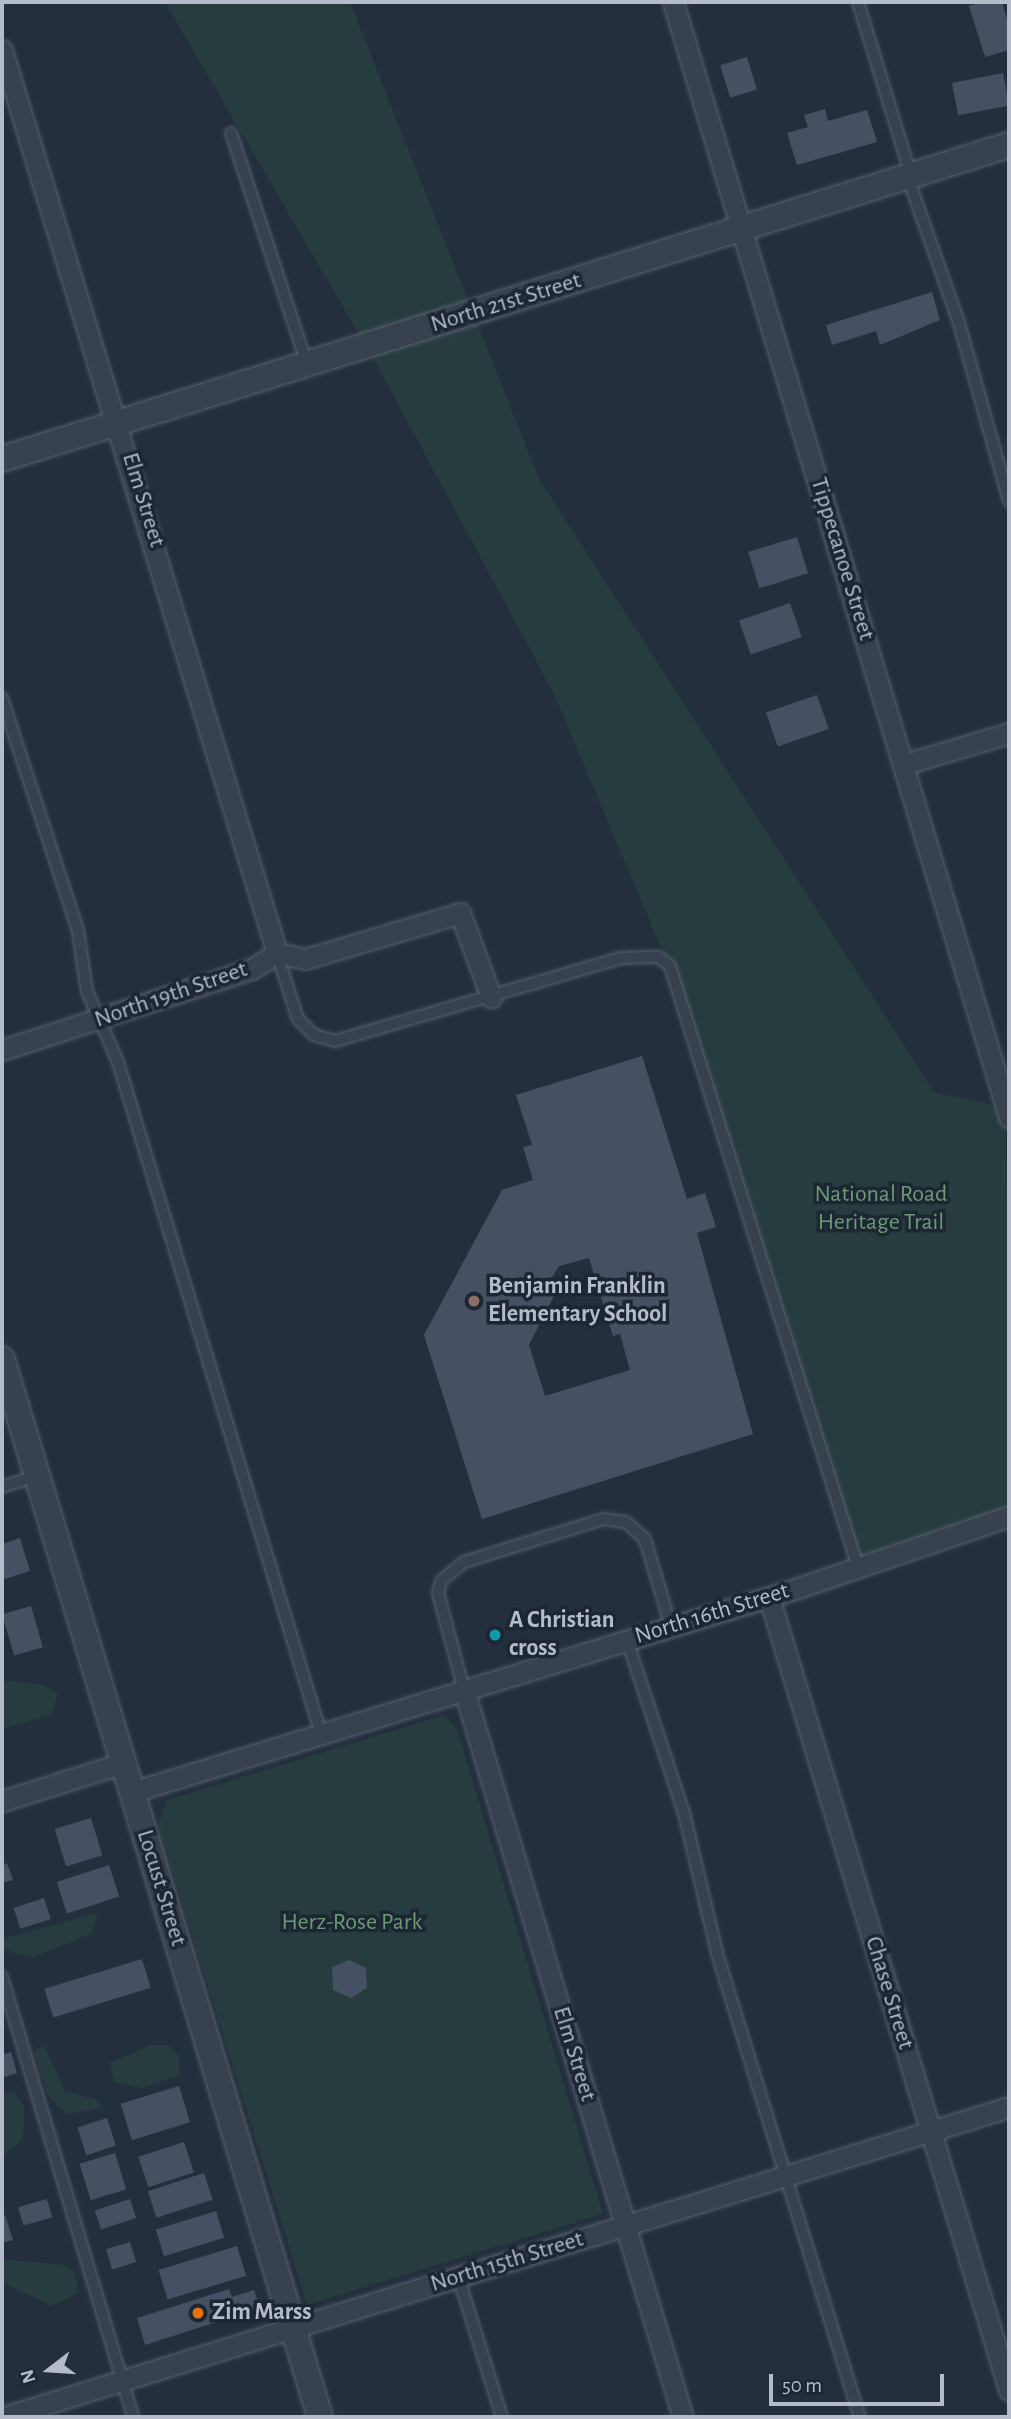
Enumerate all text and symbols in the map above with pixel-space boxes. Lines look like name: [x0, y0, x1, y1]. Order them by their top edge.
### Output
street label: North 21st Street: [427, 267, 585, 339]
street label: Elm Street: [115, 449, 171, 551]
street label: Tippecanoe Street: [804, 474, 880, 644]
street label: North 19th Street: [91, 955, 251, 1035]
park label: National Road Heritage Trail: [814, 1181, 948, 1237]
place label: Benjamin Franklin Elementary School: [488, 1273, 667, 1329]
marker: Benjamin Franklin Elementary School: [466, 1293, 482, 1309]
street label: North 16th Street: [632, 1577, 792, 1651]
place label: A Christian cross: [509, 1607, 614, 1663]
marker: A Christian cross: [487, 1627, 503, 1643]
street label: Locust Street: [130, 1826, 192, 1950]
park label: Herz-Rose Park: [282, 1909, 422, 1937]
street label: Chase Street: [858, 1933, 920, 2053]
street label: Elm Street: [546, 2003, 602, 2105]
street label: North 15th Street: [427, 2225, 587, 2299]
place label: Zim Marss: [212, 2299, 311, 2327]
marker: Zim Marss: [190, 2305, 206, 2321]
north arrow: [14, 2335, 84, 2405]
scale bar: [773, 2360, 948, 2404]
text: N: [17, 2367, 39, 2385]
text: 50 m: [782, 2375, 822, 2396]

